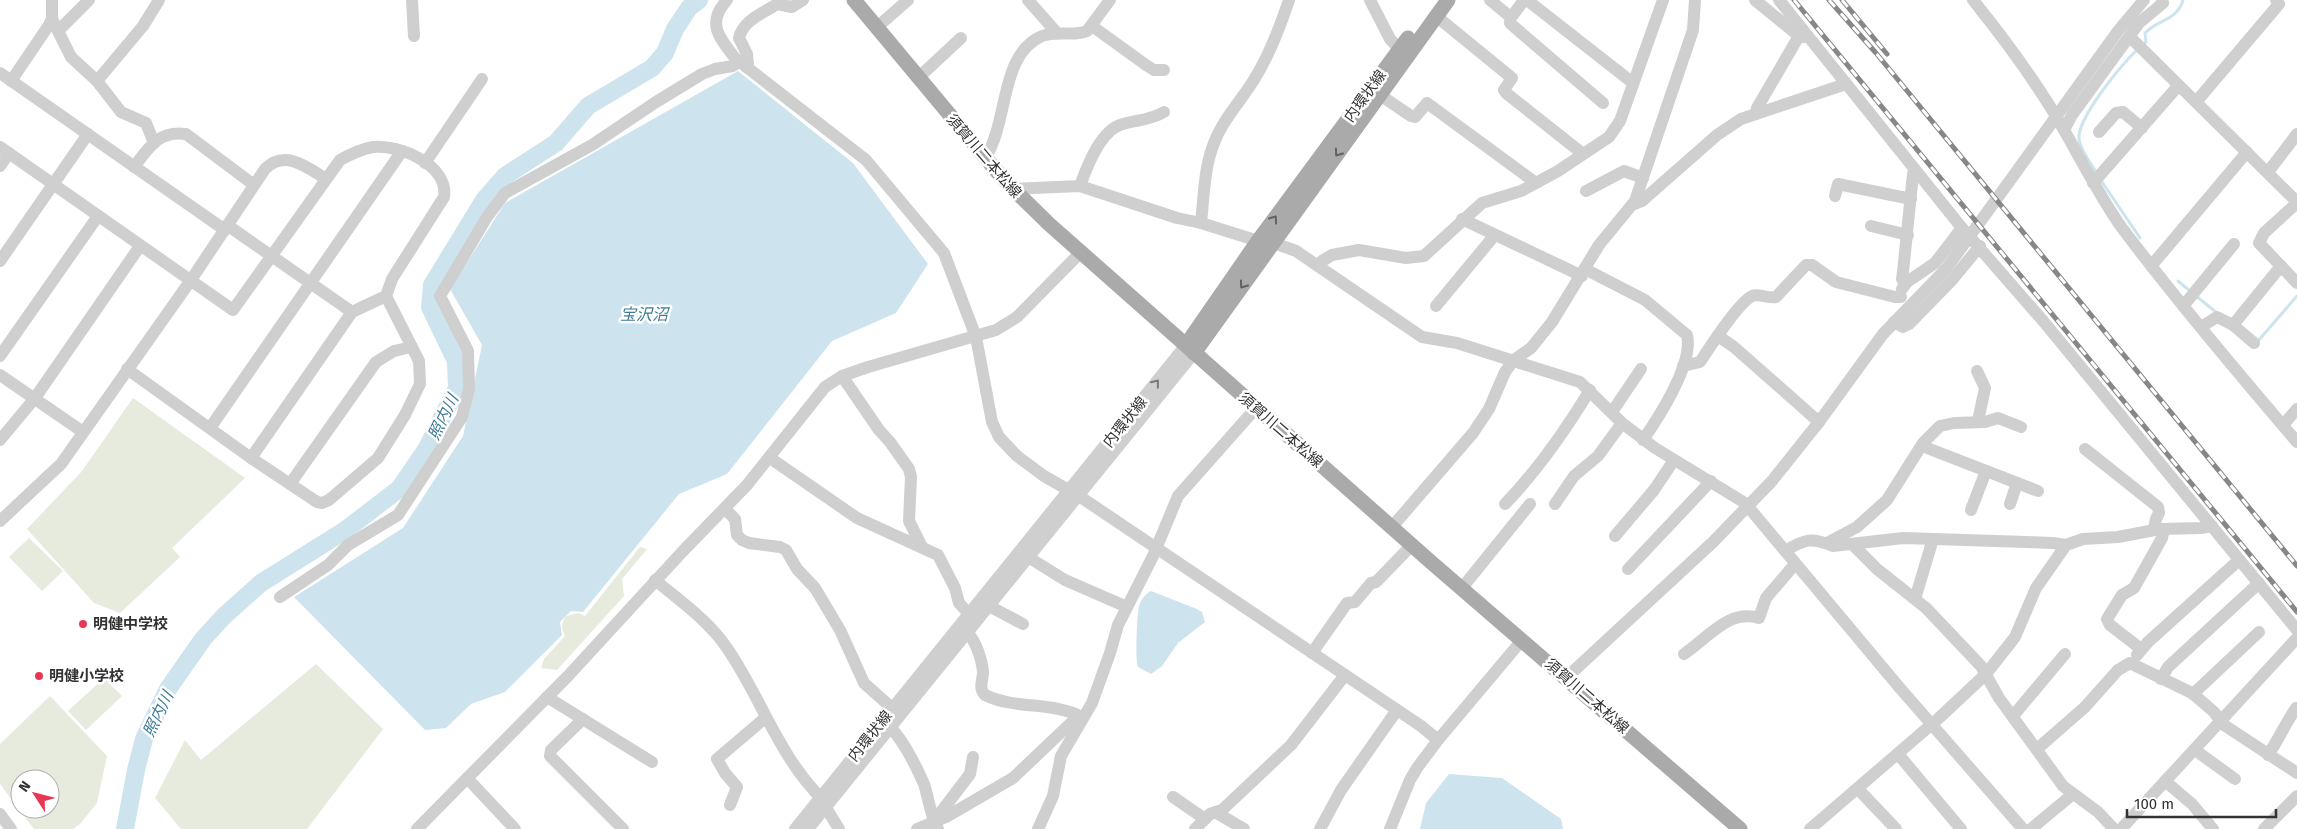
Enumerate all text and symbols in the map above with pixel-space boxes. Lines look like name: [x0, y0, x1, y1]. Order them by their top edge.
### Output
street label: 内環状線: [1340, 66, 1390, 126]
street label: 須賀川二本松線: [943, 110, 1025, 202]
one-way arrow: [1335, 148, 1344, 157]
one-way arrow: [1269, 216, 1277, 225]
one-way arrow: [1240, 279, 1249, 289]
water label: 宝沢沼: [620, 305, 670, 324]
one-way arrow: [1150, 379, 1159, 389]
water label: 照内川: [424, 389, 463, 443]
street label: 須賀川二本松線: [1235, 389, 1327, 471]
street label: 内環状線: [1099, 393, 1151, 451]
place label: 明健中学校: [93, 615, 168, 633]
marker: 明健中学校: [77, 618, 89, 630]
street label: 須賀川二本松線: [1541, 655, 1633, 737]
place label: 明健小学校: [49, 667, 124, 685]
marker: 明健小学校: [33, 670, 45, 682]
water label: 照内川: [139, 686, 178, 740]
street label: 内環状線: [844, 707, 896, 765]
north arrow: [10, 769, 60, 819]
text: N: [15, 778, 34, 795]
scale bar: [2127, 786, 2276, 818]
text: 100 m: [2134, 795, 2174, 813]

